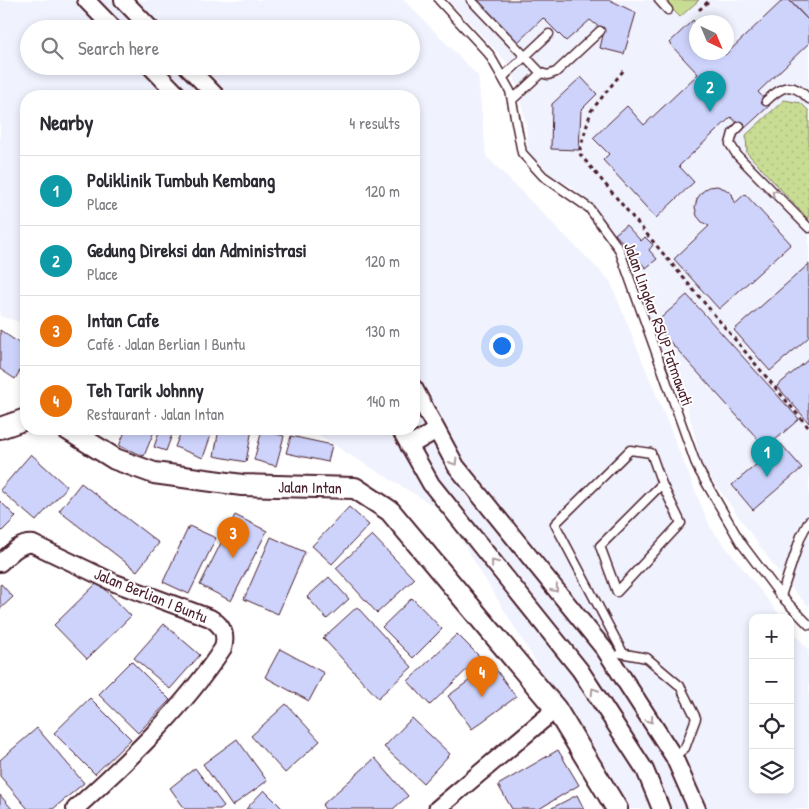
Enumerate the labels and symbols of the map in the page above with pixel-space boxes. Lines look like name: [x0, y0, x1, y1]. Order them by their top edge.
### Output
north arrow: [689, 15, 734, 60]
pin: 2: [694, 71, 726, 112]
one-way arrow: [772, 190, 781, 199]
street label: Jalan Lingkar RSUP Fatmawati: [619, 239, 699, 409]
your location: [489, 333, 515, 359]
pin: 1: [751, 436, 783, 477]
one-way arrow: [448, 456, 457, 465]
street label: Jalan Intan: [278, 475, 342, 499]
pin: 3: [217, 517, 249, 558]
one-way arrow: [492, 560, 500, 569]
street label: Jalan Berlian I Buntu: [91, 562, 211, 628]
one-way arrow: [550, 583, 559, 592]
pin: 4: [466, 656, 498, 697]
one-way arrow: [591, 687, 600, 697]
one-way arrow: [644, 715, 653, 724]

